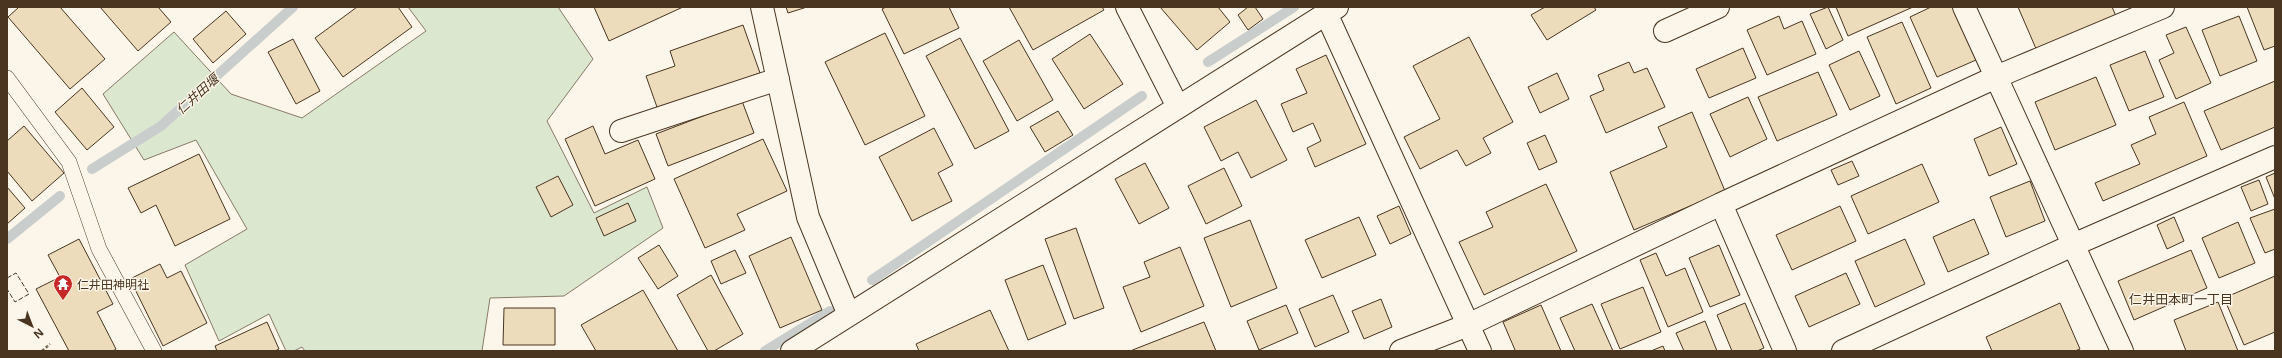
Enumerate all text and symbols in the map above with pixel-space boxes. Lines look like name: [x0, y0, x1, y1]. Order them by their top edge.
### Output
water label: 仁井田堰: [172, 69, 224, 118]
temple icon: 仁井田神明社: [52, 273, 74, 301]
place label: 仁井田神明社: [77, 276, 149, 293]
district label: 仁井田本町一丁目: [2129, 290, 2233, 308]
north arrow: [12, 306, 52, 346]
text: N: [31, 325, 47, 342]

